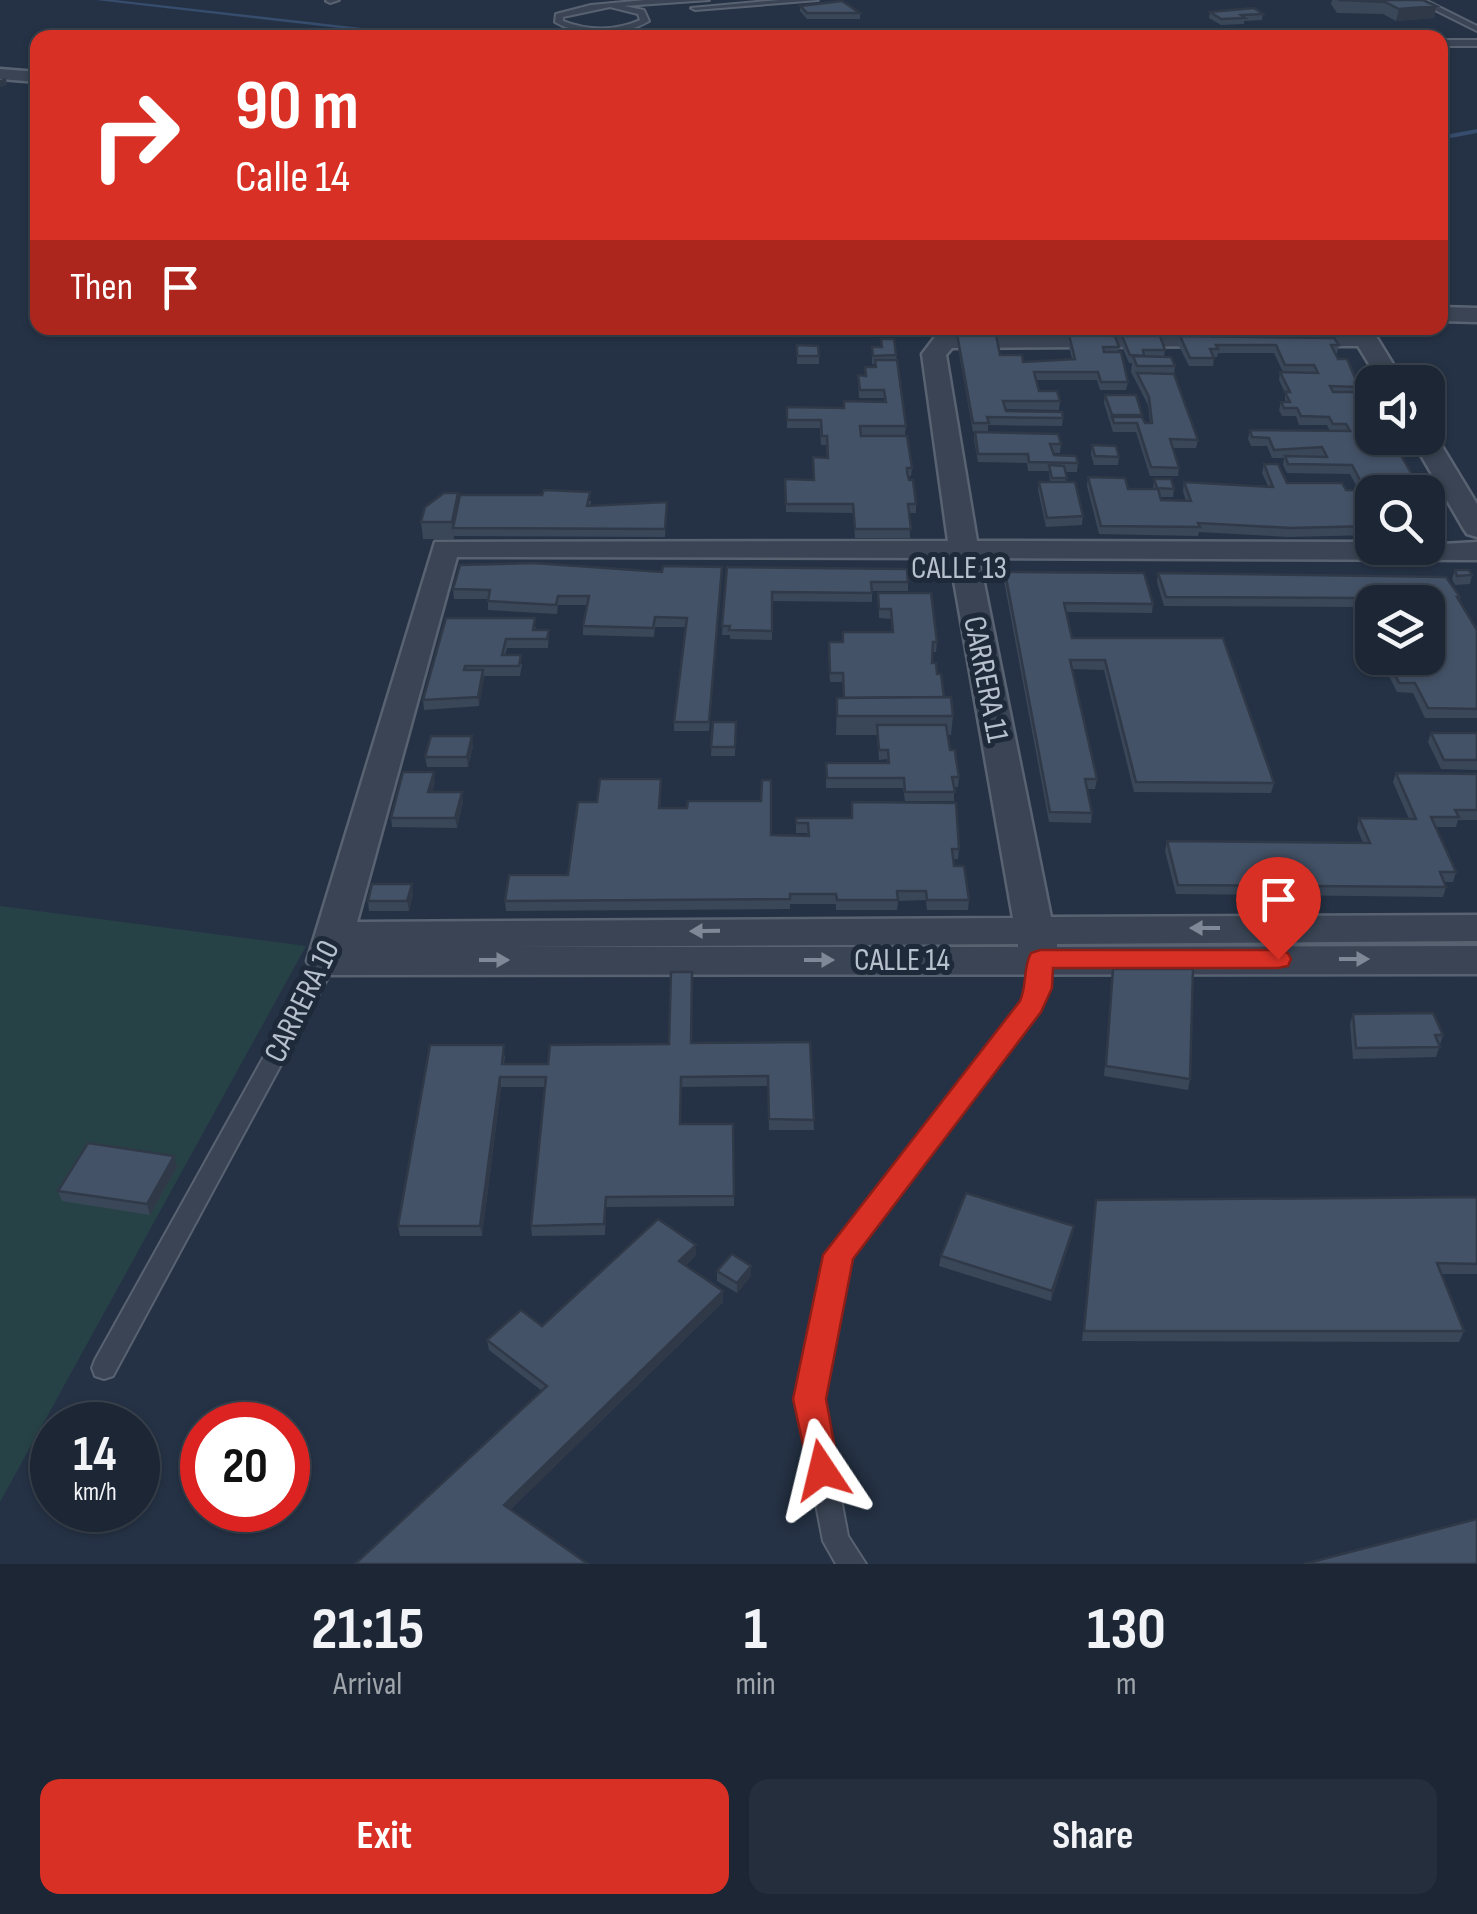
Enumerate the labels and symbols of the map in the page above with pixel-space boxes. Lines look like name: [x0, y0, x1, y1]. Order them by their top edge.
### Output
street label: CALLE 13: [911, 549, 1007, 588]
street label: CARRERA 11: [954, 613, 1017, 746]
pin: [1236, 857, 1321, 960]
one-way arrow: [1188, 920, 1220, 936]
one-way arrow: [688, 923, 720, 939]
street label: CARRERA 10: [256, 934, 349, 1069]
street label: CALLE 14: [854, 941, 950, 980]
one-way arrow: [1339, 951, 1371, 967]
one-way arrow: [479, 952, 511, 968]
one-way arrow: [804, 952, 836, 968]
speed limit sign: 20: [180, 1402, 310, 1532]
position arrow: [770, 1418, 874, 1522]

